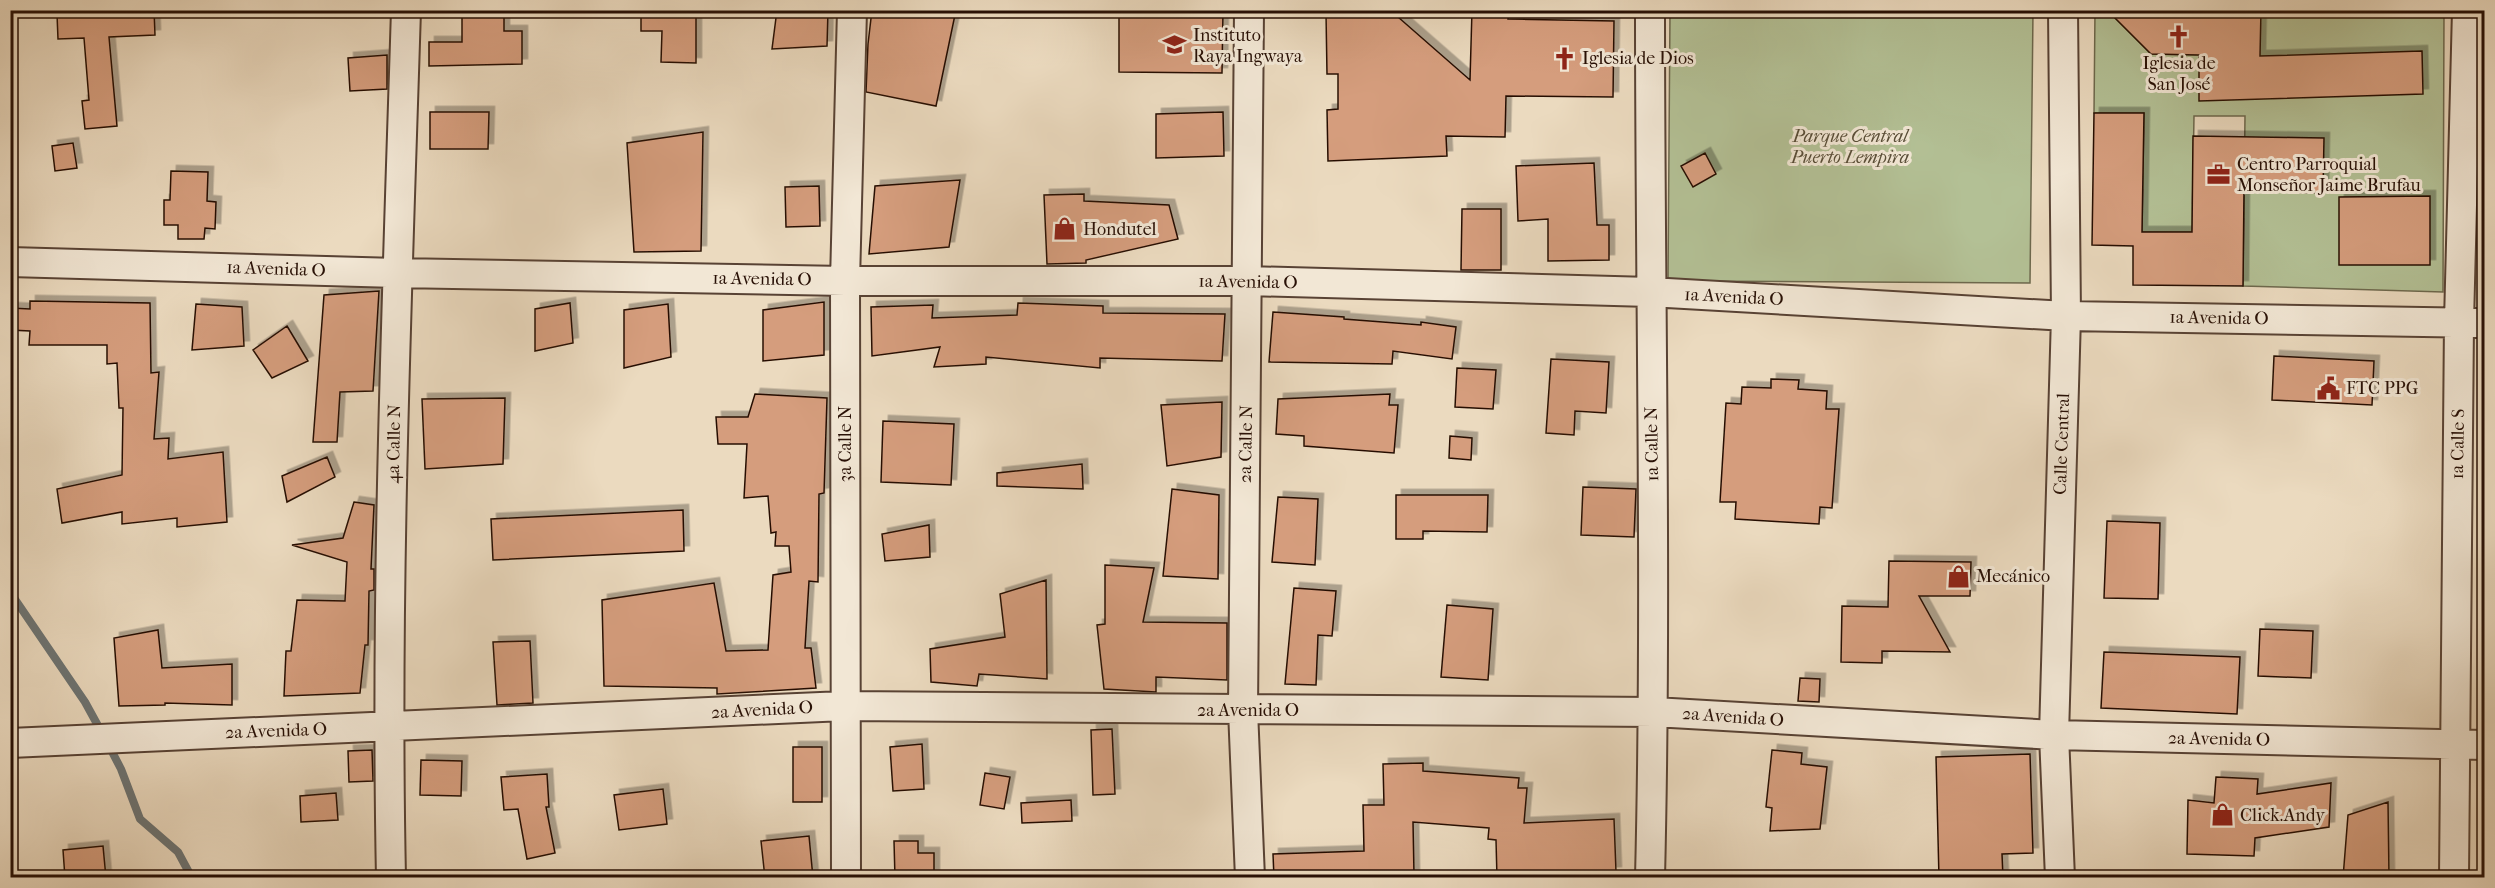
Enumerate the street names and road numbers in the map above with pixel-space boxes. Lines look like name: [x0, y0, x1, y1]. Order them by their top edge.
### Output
street label: 1a Avenida O: [226, 257, 326, 281]
street label: 1a Avenida O: [712, 268, 812, 290]
street label: 1a Avenida O: [1198, 271, 1298, 293]
street label: 1a Avenida O: [1684, 284, 1784, 310]
street label: 1a Avenida O: [2169, 307, 2269, 329]
street label: Calle Central: [2050, 393, 2074, 495]
street label: 4a Calle N: [383, 404, 405, 484]
street label: 2a Calle N: [1235, 404, 1257, 483]
street label: 3a Calle N: [835, 406, 856, 482]
street label: 1a Calle N: [1641, 406, 1663, 482]
street label: 1a Calle S: [2447, 408, 2469, 480]
street label: 2a Avenida O: [710, 697, 814, 723]
street label: 2a Avenida O: [1197, 700, 1299, 721]
street label: 2a Avenida O: [1681, 703, 1785, 731]
street label: 2a Avenida O: [225, 719, 327, 743]
street label: 2a Avenida O: [2168, 728, 2270, 750]

